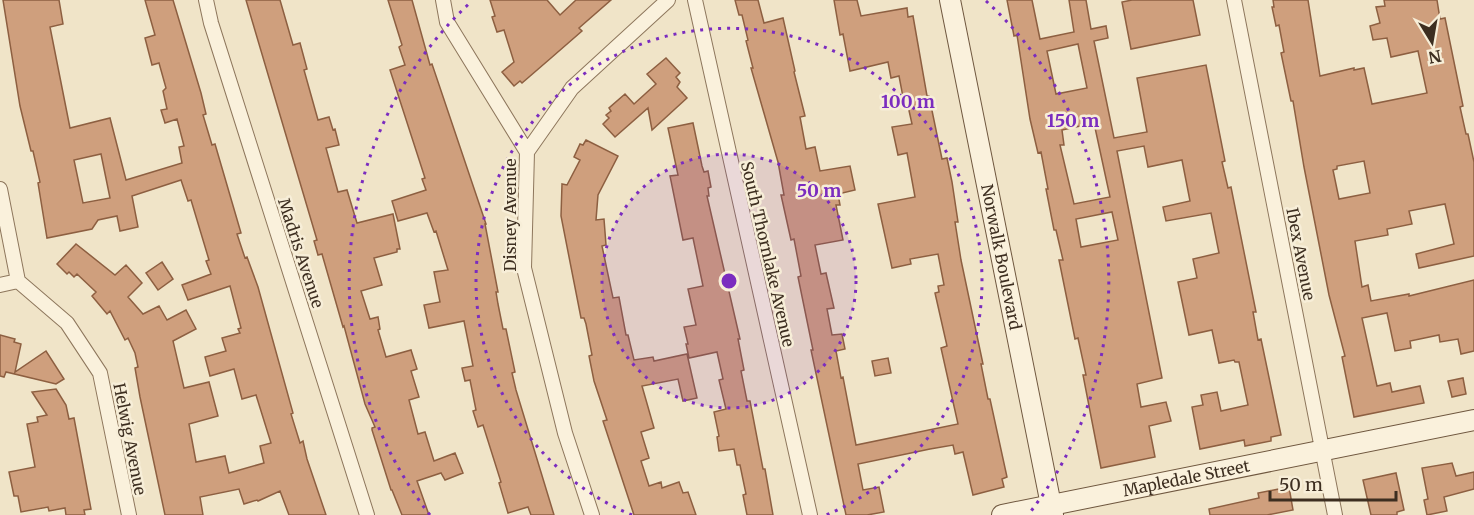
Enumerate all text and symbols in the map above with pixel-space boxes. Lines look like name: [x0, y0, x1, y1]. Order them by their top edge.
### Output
north arrow: [1402, 12, 1462, 72]
text: N: [1426, 46, 1443, 68]
text: 100 m: [881, 90, 935, 113]
text: 150 m: [1047, 109, 1099, 132]
street label: Disney Avenue: [500, 158, 520, 272]
street label: South Thornlake Avenue: [737, 159, 799, 349]
text: 50 m: [797, 179, 841, 202]
street label: Norwalk Boulevard: [977, 182, 1026, 332]
street label: Madris Avenue: [274, 196, 328, 310]
street label: Ibex Avenue: [1282, 206, 1320, 302]
centre of rings: [719, 271, 739, 291]
street label: Helwig Avenue: [109, 381, 151, 497]
street label: Mapledale Street: [1121, 455, 1252, 500]
scale bar: [1270, 464, 1396, 502]
text: 50 m: [1279, 473, 1323, 496]

